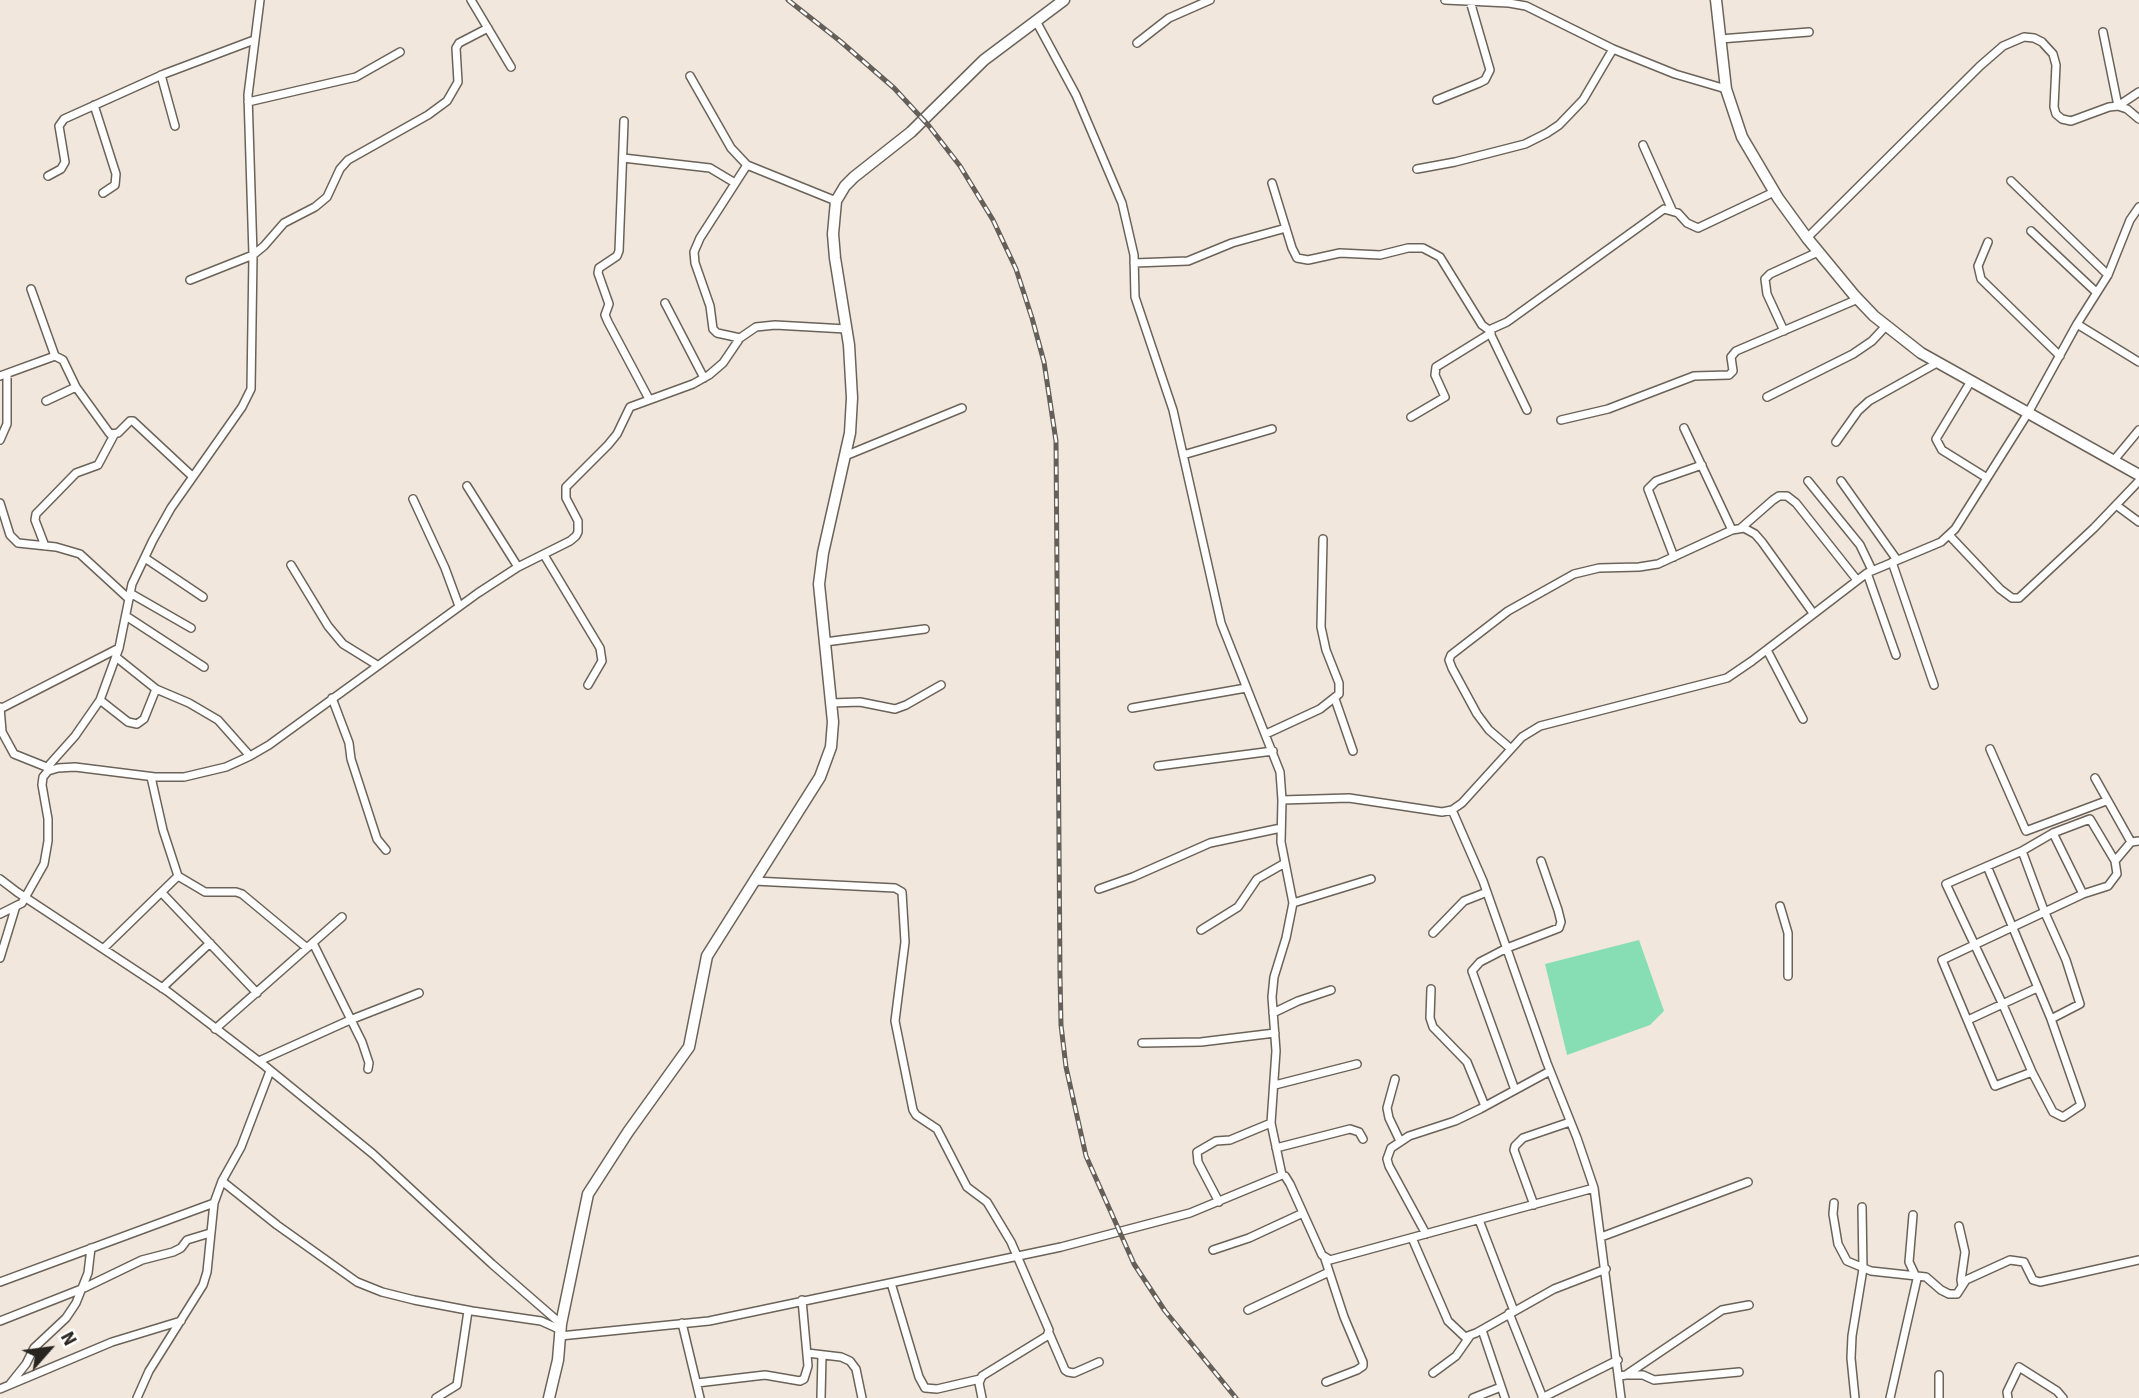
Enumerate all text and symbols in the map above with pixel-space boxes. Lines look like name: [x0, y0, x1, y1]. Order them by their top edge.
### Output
north arrow: [14, 1314, 84, 1384]
text: N: [53, 1327, 83, 1351]

